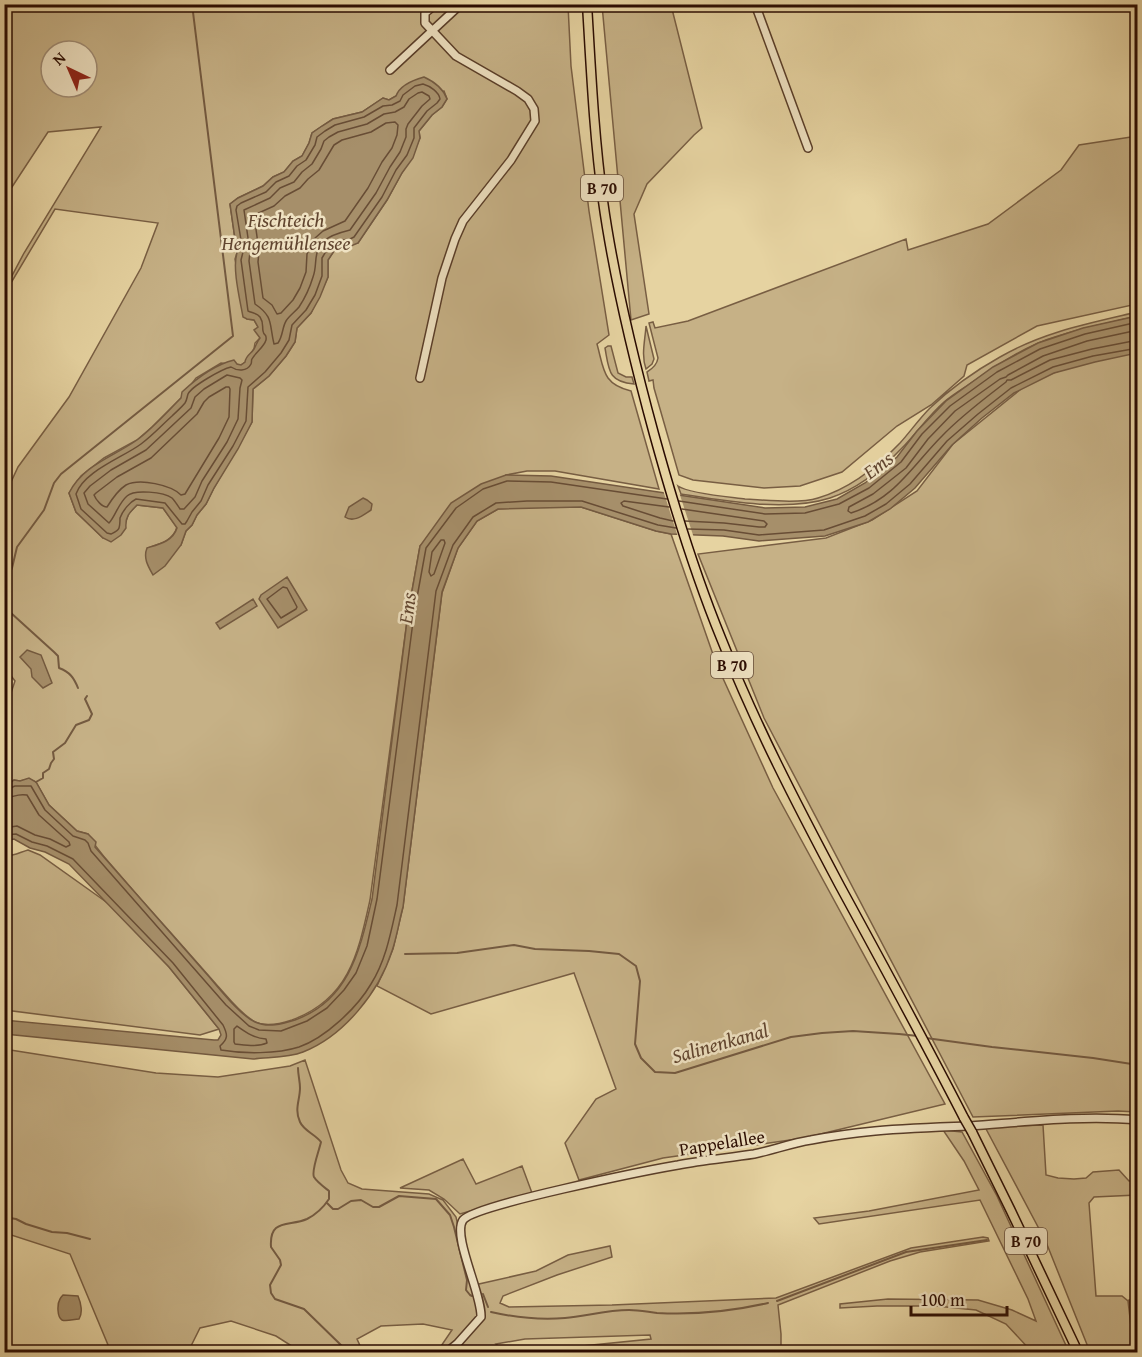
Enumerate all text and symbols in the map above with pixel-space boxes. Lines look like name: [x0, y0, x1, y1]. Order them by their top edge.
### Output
north arrow: [39, 39, 99, 99]
text: N: [46, 46, 71, 71]
road number: B 70: [581, 175, 623, 201]
water label: Fischteich Hengemühlensee: [221, 205, 350, 257]
water label: Ems: [856, 443, 900, 486]
water label: Ems: [390, 590, 423, 626]
road number: B 70: [711, 652, 753, 678]
water label: Salinenkanal: [668, 1015, 772, 1070]
street label: Pappelallee: [677, 1122, 767, 1163]
road number: B 70: [1005, 1228, 1047, 1254]
scale bar: [911, 1279, 1007, 1317]
text: 100 m: [920, 1286, 965, 1313]

